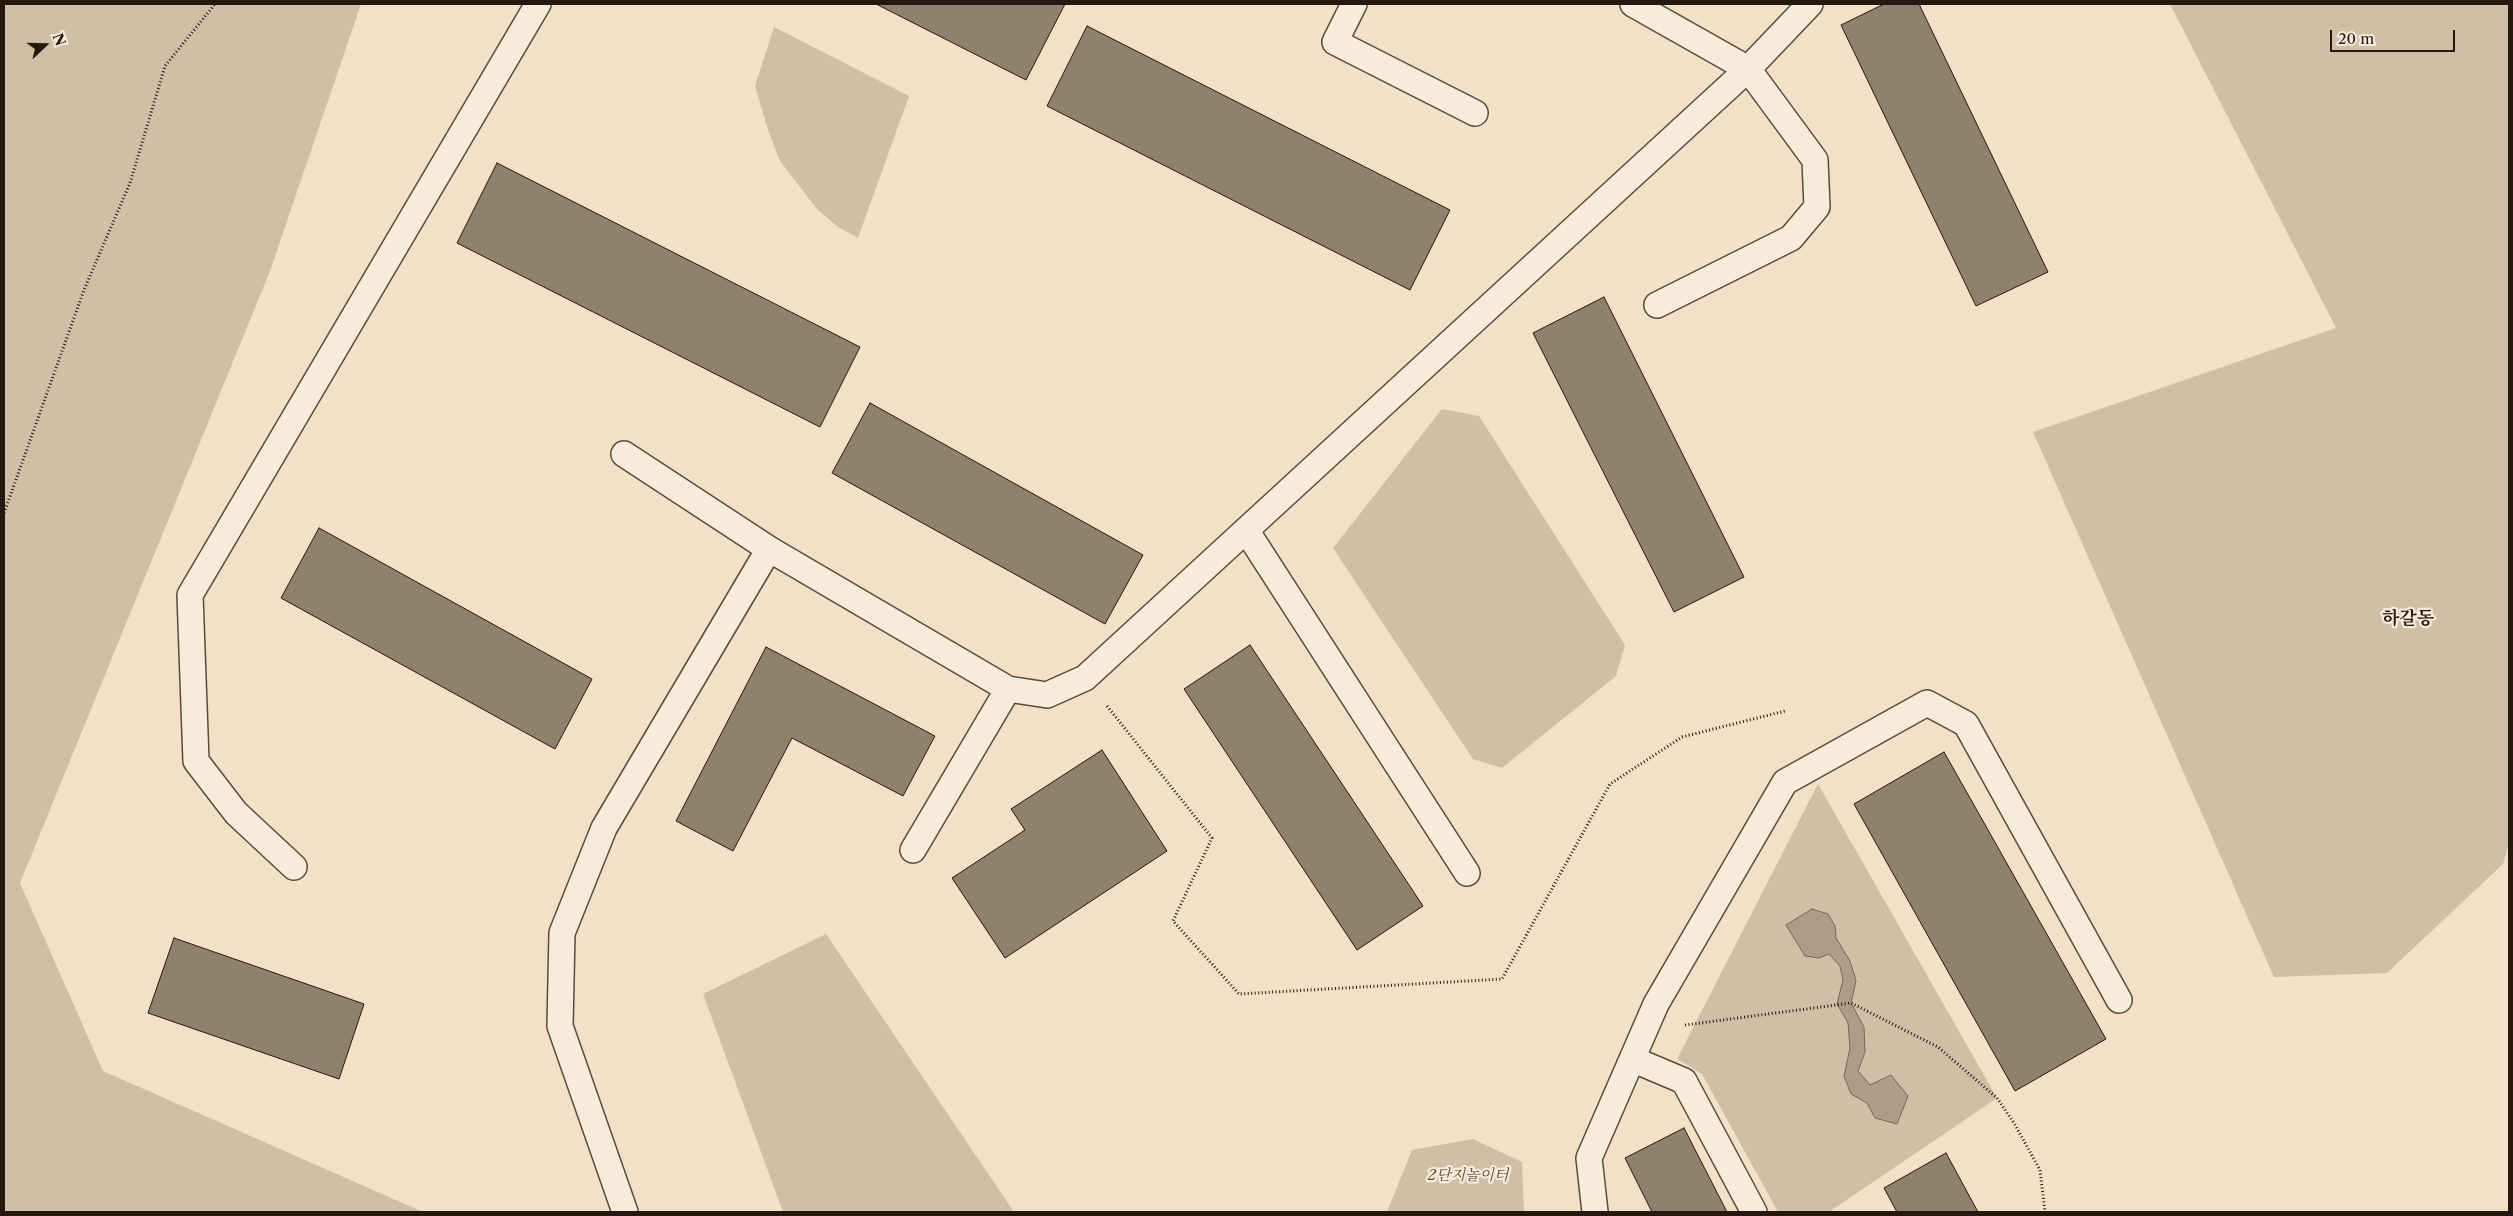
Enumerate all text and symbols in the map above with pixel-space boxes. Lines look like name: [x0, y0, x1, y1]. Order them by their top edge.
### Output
north arrow: [20, 20, 70, 70]
scale bar: [2333, 20, 2458, 52]
text: 20 m: [2338, 29, 2374, 48]
text: N: [48, 31, 70, 49]
district label: 하갈동: [2382, 608, 2434, 630]
park label: 2단지놀이터: [1427, 1167, 1509, 1185]

